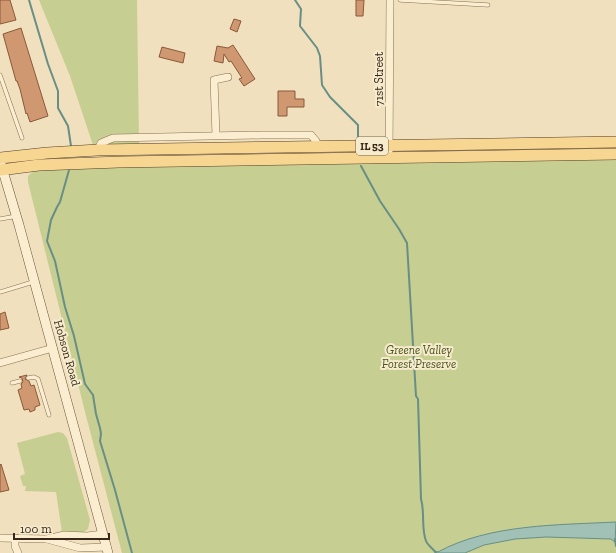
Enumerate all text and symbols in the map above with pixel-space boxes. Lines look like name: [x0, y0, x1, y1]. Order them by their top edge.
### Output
street label: 71st Street: [372, 51, 386, 106]
road number: IL 53: [356, 137, 388, 155]
street label: Hobson Road: [51, 318, 83, 388]
park label: Greene Valley Forest Preserve: [382, 343, 456, 371]
scale bar: [14, 515, 109, 541]
text: 100 m: [20, 522, 52, 536]

